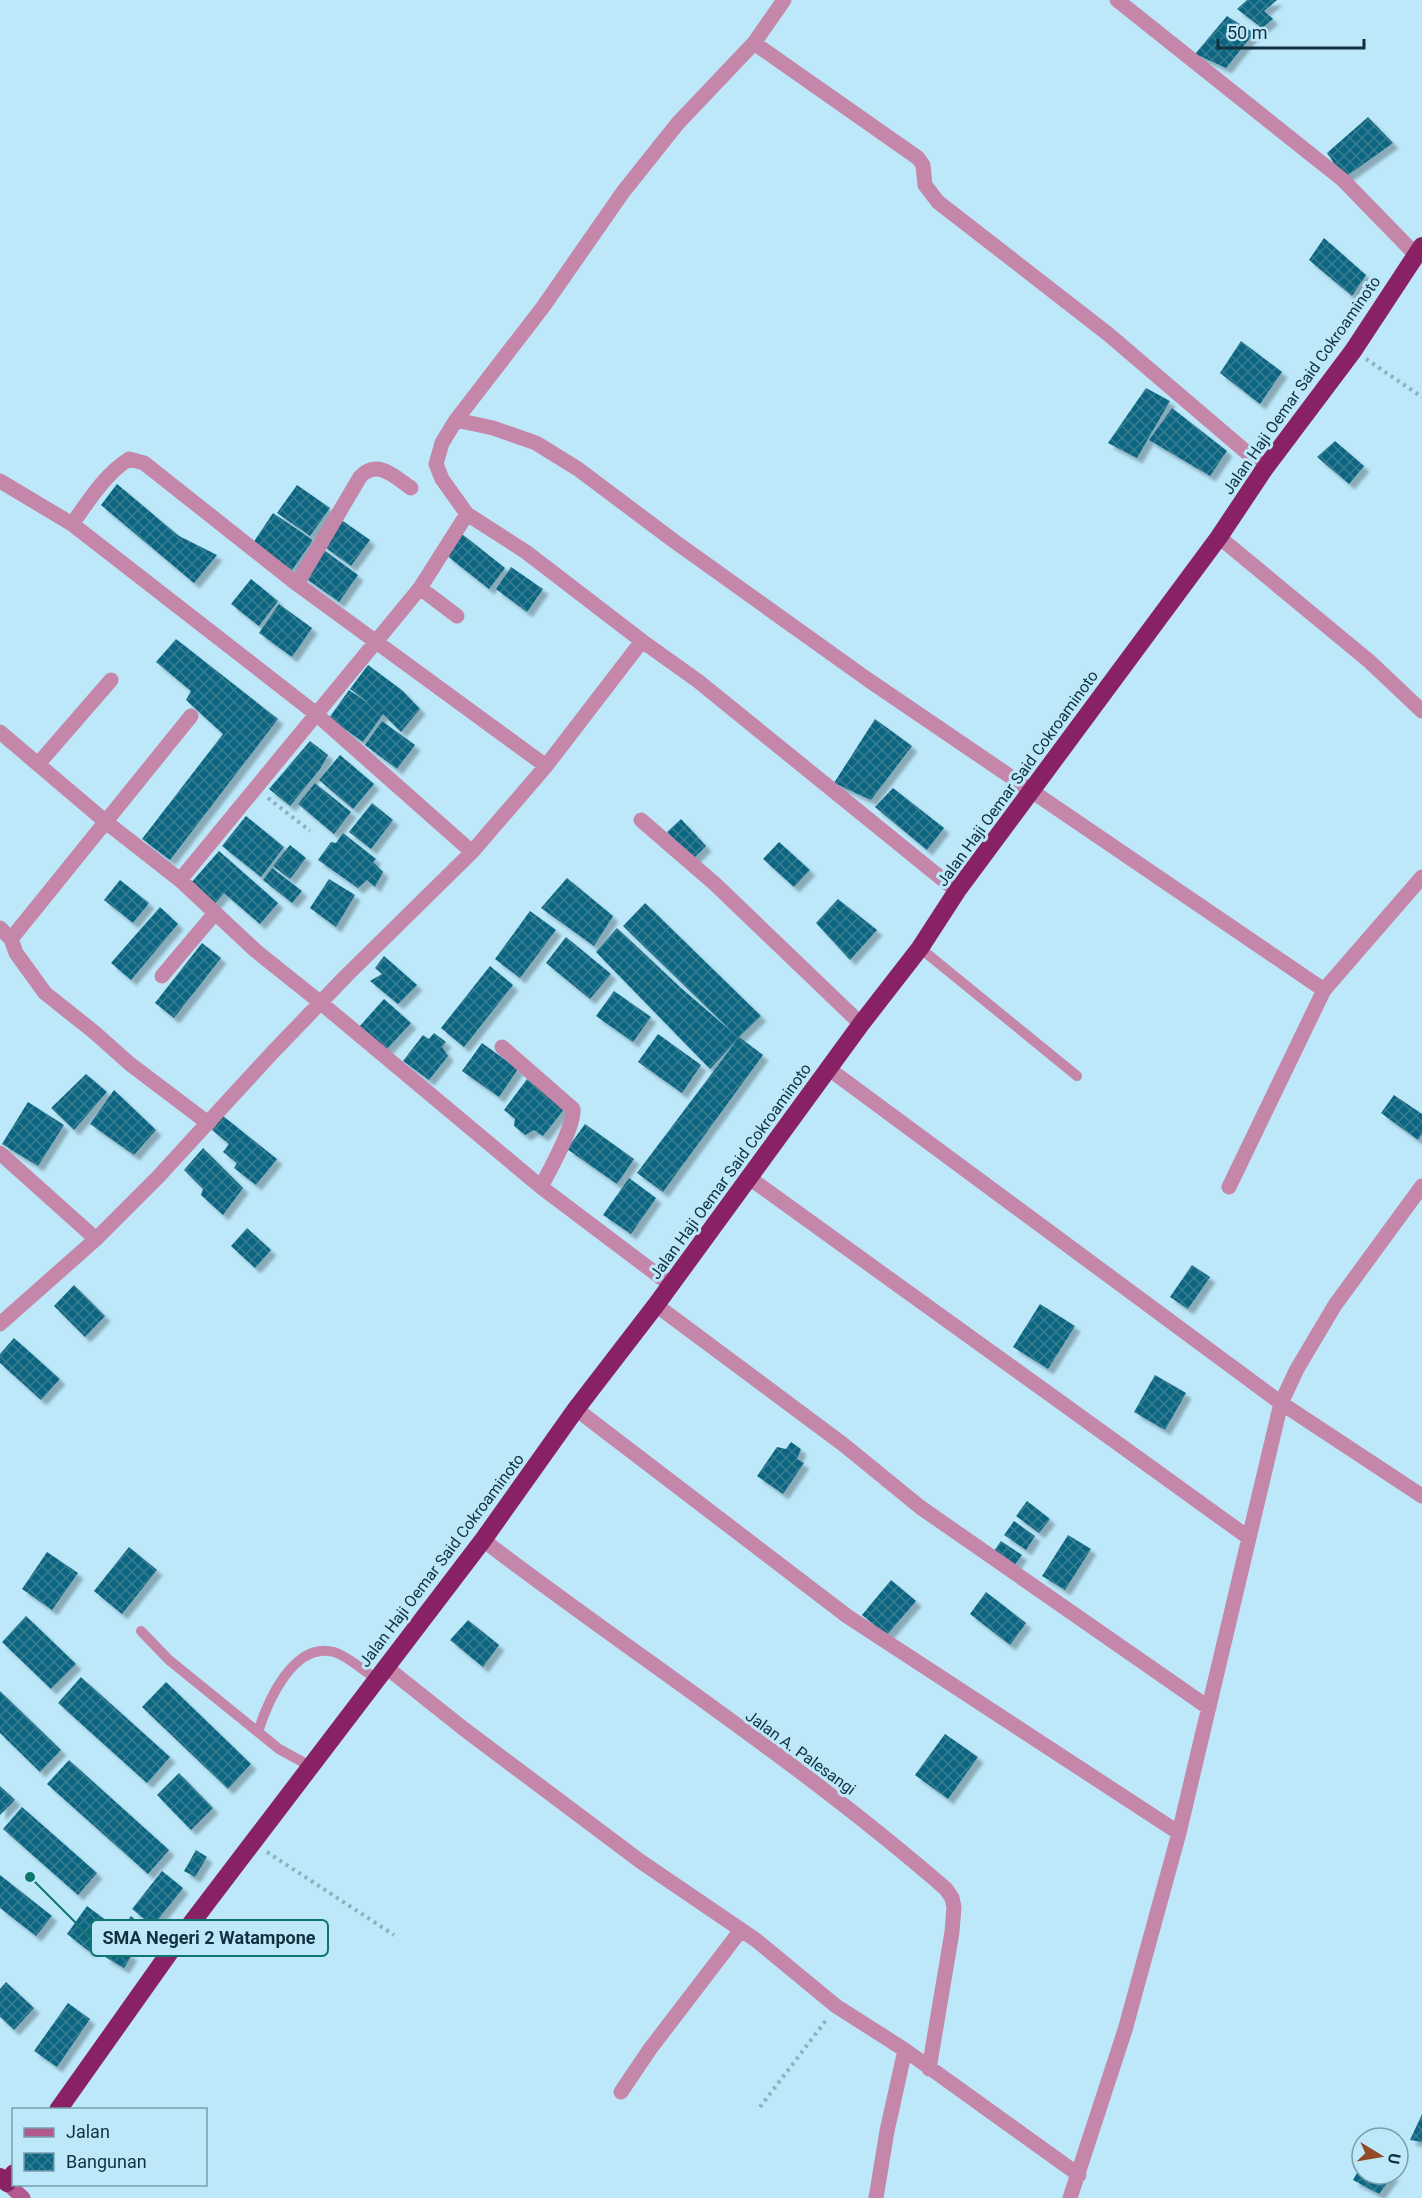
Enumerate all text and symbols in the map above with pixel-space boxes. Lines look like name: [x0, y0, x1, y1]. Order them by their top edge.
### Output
scale bar: [1218, 12, 1364, 50]
text: 50 m: [1227, 22, 1267, 43]
street label: Jalan Haji Oemar Said Cokroaminoto: [1218, 272, 1384, 498]
street label: Jalan Haji Oemar Said Cokroaminoto: [933, 667, 1102, 890]
street label: Jalan Haji Oemar Said Cokroaminoto: [646, 1060, 815, 1283]
street label: Jalan Haji Oemar Said Cokroaminoto: [355, 1450, 528, 1671]
street label: Jalan A. Palesangi: [742, 1706, 859, 1799]
callout: SMA Negeri 2 Watampone: [91, 1920, 328, 1956]
text: SMA Negeri 2 Watampone: [102, 1927, 316, 1948]
legend: [12, 2108, 207, 2186]
text: Jalan: [66, 2121, 110, 2142]
north arrow: [1350, 2126, 1410, 2186]
text: Bangunan: [66, 2151, 147, 2172]
text: U: [1384, 2152, 1405, 2166]

